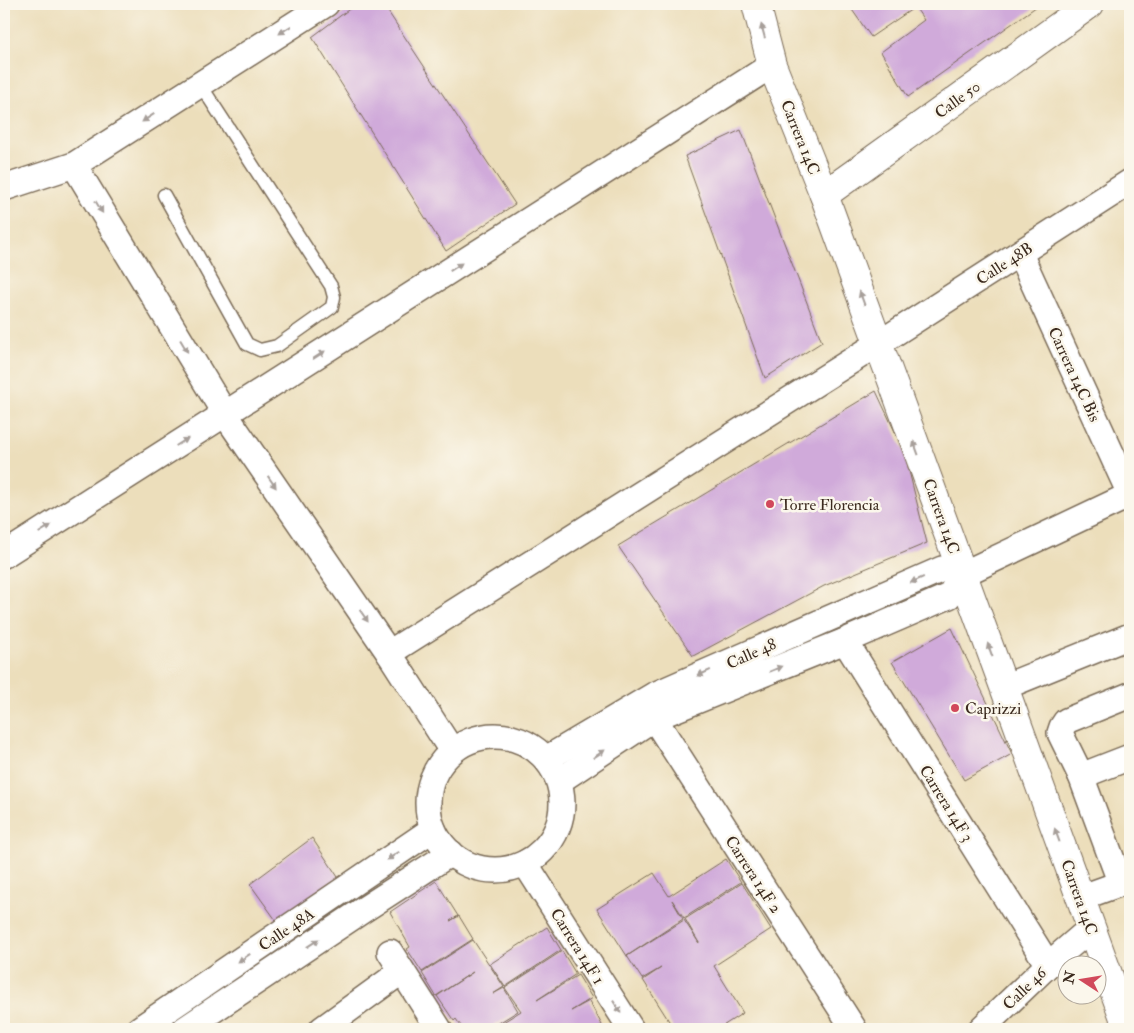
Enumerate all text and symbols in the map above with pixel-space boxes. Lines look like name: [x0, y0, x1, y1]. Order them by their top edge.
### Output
one-way arrow: [759, 24, 767, 39]
one-way arrow: [278, 25, 292, 35]
street label: Calle 50: [931, 77, 984, 123]
street label: Carrera 14C: [776, 97, 824, 178]
one-way arrow: [141, 113, 155, 122]
one-way arrow: [95, 200, 104, 213]
street label: Calle 48B: [973, 238, 1036, 289]
one-way arrow: [449, 262, 463, 272]
one-way arrow: [858, 291, 865, 306]
street label: Carrera 14C Bis: [1043, 324, 1105, 425]
one-way arrow: [179, 339, 188, 352]
one-way arrow: [312, 350, 326, 359]
one-way arrow: [175, 437, 189, 447]
one-way arrow: [912, 440, 919, 455]
one-way arrow: [267, 475, 276, 489]
street label: Carrera 14C: [918, 476, 964, 557]
place label: Torre Florencia: [780, 495, 880, 515]
marker: Torre Florencia: [764, 498, 776, 510]
one-way arrow: [38, 524, 52, 534]
one-way arrow: [910, 577, 924, 585]
one-way arrow: [359, 609, 369, 623]
street label: Calle 48: [723, 634, 780, 674]
one-way arrow: [986, 642, 993, 657]
one-way arrow: [769, 665, 784, 672]
one-way arrow: [697, 670, 711, 678]
place label: Caprizzi: [965, 699, 1021, 720]
marker: Caprizzi: [949, 702, 961, 714]
one-way arrow: [593, 750, 606, 759]
street label: Carrera 14F 3: [915, 762, 978, 846]
one-way arrow: [1053, 828, 1060, 843]
street label: Carrera 14F 2: [721, 832, 786, 917]
one-way arrow: [386, 851, 400, 861]
street label: Carrera 14C: [1056, 857, 1102, 938]
street label: Calle 48A: [255, 904, 318, 956]
street label: Carrera 14F 1: [546, 905, 608, 988]
one-way arrow: [306, 939, 320, 948]
one-way arrow: [238, 953, 251, 963]
north arrow: [1056, 956, 1106, 1006]
street label: Calle 46: [999, 962, 1051, 1014]
text: N: [1060, 969, 1079, 986]
one-way arrow: [612, 1001, 621, 1014]

